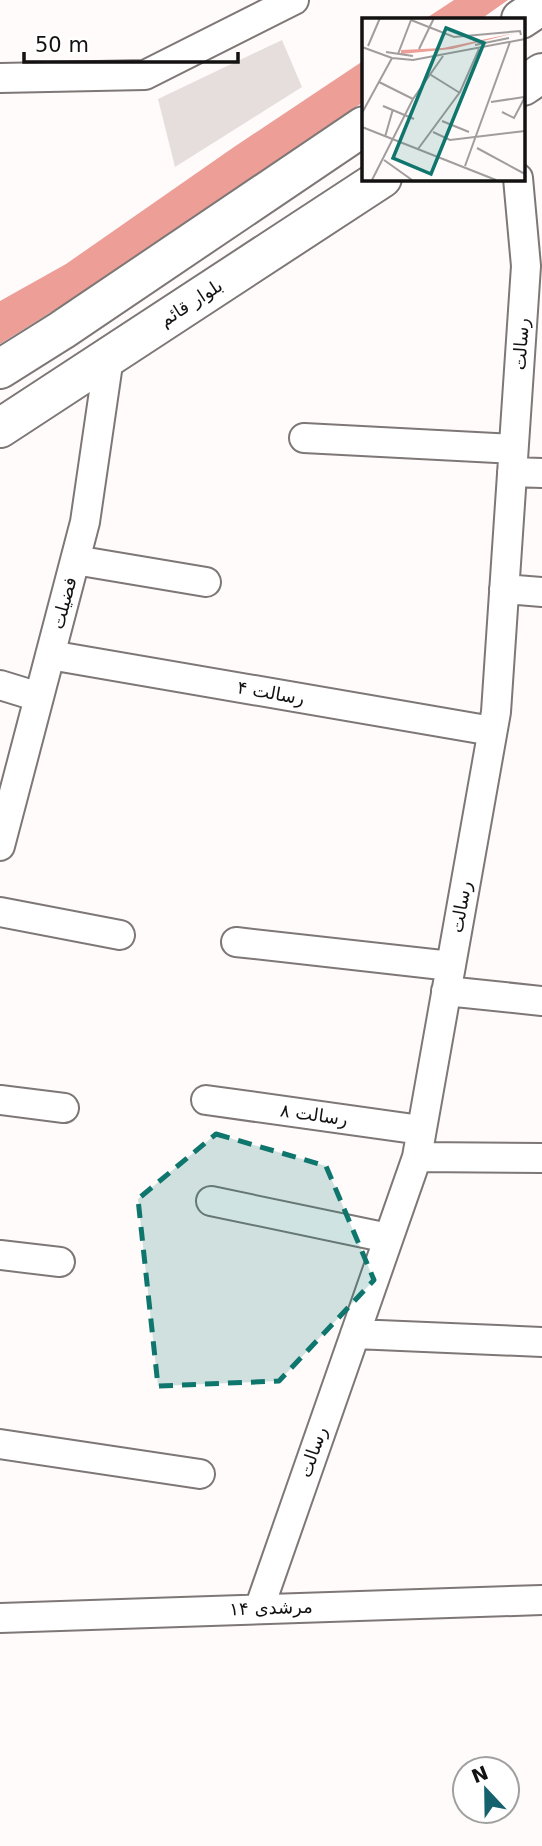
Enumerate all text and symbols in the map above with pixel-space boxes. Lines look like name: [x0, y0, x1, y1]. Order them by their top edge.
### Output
inset map: [362, 18, 524, 180]
scale bar: [24, 21, 238, 65]
text: 50 m: [35, 33, 89, 57]
street label: بلوار قائم: [155, 275, 227, 331]
street label: رسالت: [508, 317, 533, 371]
street label: فضیلت: [46, 574, 81, 631]
street label: رسالت ۴: [236, 676, 306, 709]
street label: رسالت: [446, 879, 475, 935]
street label: رسالت ۸: [279, 1099, 349, 1130]
street label: رسالت: [294, 1424, 331, 1480]
street label: مرشدی ۱۴: [229, 1596, 313, 1620]
north arrow: [451, 1755, 521, 1825]
text: N: [468, 1761, 491, 1787]

